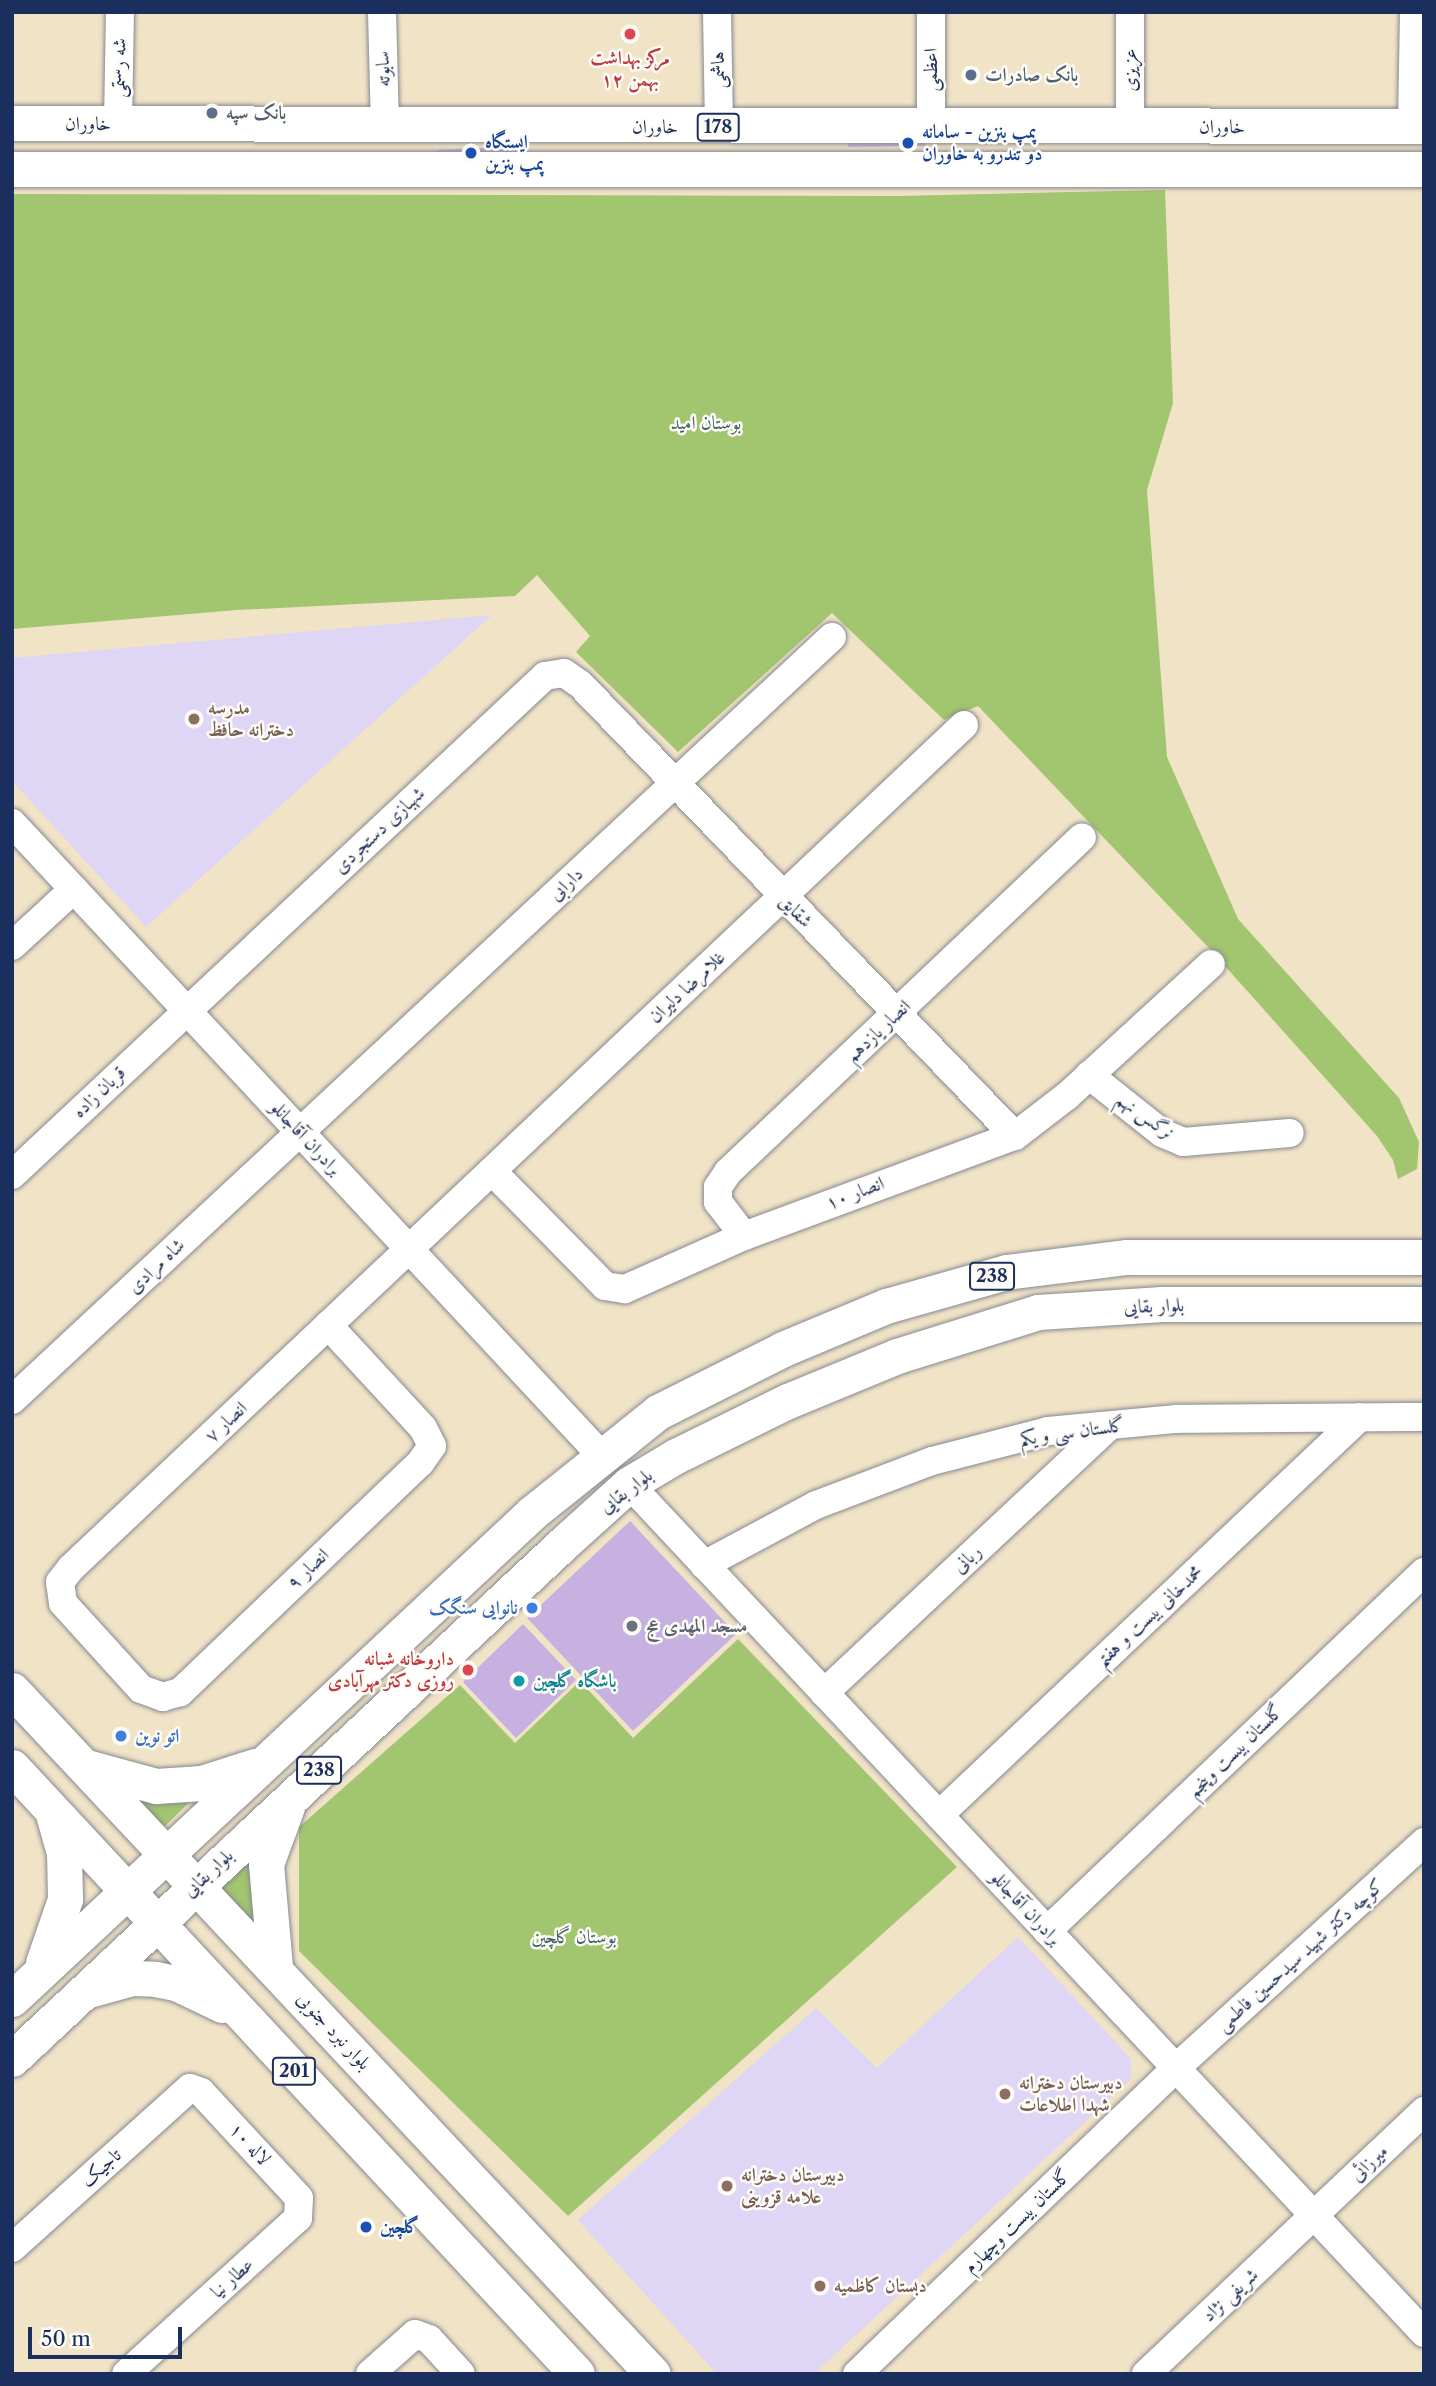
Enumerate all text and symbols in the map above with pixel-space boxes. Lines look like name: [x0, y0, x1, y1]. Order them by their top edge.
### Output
marker: مرکز بهداشت ۱۲ بهمن: [620, 24, 640, 44]
street label: شه رستمی: [107, 38, 131, 98]
place label: مرکز بهداشت ۱۲ بهمن: [590, 47, 670, 91]
street label: اعظمی: [920, 48, 942, 92]
street label: عزیزی: [1119, 48, 1141, 92]
street label: سابوته: [371, 51, 395, 87]
street label: هاشمی: [706, 51, 730, 89]
place label: بانک صادرات: [985, 64, 1078, 86]
marker: بانک صادرات: [963, 67, 979, 83]
place label: بانک سپه: [226, 102, 286, 124]
marker: بانک سپه: [204, 105, 220, 121]
road number: 178: [695, 112, 741, 142]
street label: خاوران: [65, 113, 111, 135]
street label: خاوران: [632, 116, 678, 138]
street label: خاوران: [1199, 116, 1245, 138]
place label: پمپ بنزین - سامانه دو تندرو به خاوران: [922, 121, 1043, 165]
place label: ایستگاه پمپ بنزین: [485, 131, 544, 175]
marker: پمپ بنزین - سامانه دو تندرو به خاوران: [900, 135, 916, 151]
marker: ایستگاه پمپ بنزین: [463, 145, 479, 161]
park label: بوستان امید: [671, 412, 741, 434]
place label: مدرسه دخترانه حافظ: [208, 697, 294, 741]
marker: مدرسه دخترانه حافظ: [186, 711, 202, 727]
street label: شهبازی دستجردی: [329, 782, 429, 878]
street label: دارابی: [544, 863, 588, 905]
street label: شقایق: [775, 890, 817, 932]
street label: غلامرضا دلیران: [644, 946, 730, 1028]
street label: انصار یازدهم: [841, 995, 915, 1067]
street label: قربان زاده: [68, 1061, 130, 1123]
street label: نرگس نهم: [1112, 1088, 1178, 1144]
street label: برادران آقاجانلو: [266, 1096, 346, 1180]
street label: انصار ۱۰: [823, 1171, 887, 1215]
street label: شاه مرادی: [123, 1234, 189, 1298]
road number: 238: [968, 1261, 1016, 1290]
street label: بلوار بقایی: [1123, 1294, 1185, 1318]
street label: انصار ۷: [200, 1397, 252, 1447]
street label: گلستان سی و یکم: [1018, 1413, 1126, 1451]
street label: بلوار بقایی: [595, 1464, 657, 1518]
street label: ربانی: [948, 1540, 986, 1578]
street label: انصار ۹: [282, 1544, 334, 1594]
street label: محمدخانی بیست و هفتم: [1091, 1560, 1207, 1672]
place label: نانوایی سنگک: [429, 1597, 518, 1619]
marker: نانوایی سنگک: [524, 1600, 540, 1616]
place label: مسجد المهدی عج: [646, 1615, 747, 1637]
marker: مسجد المهدی عج: [624, 1618, 640, 1634]
place label: داروخانه شبانه روزی دکتر مهرآبادی: [328, 1648, 454, 1692]
marker: داروخانه شبانه روزی دکتر مهرآبادی: [460, 1662, 476, 1678]
place label: باشگاه گلچین: [533, 1670, 616, 1692]
marker: باشگاه گلچین: [511, 1673, 527, 1689]
street label: گلستان بیست وپنجم: [1182, 1700, 1288, 1802]
place label: اتو نوین: [135, 1725, 179, 1747]
marker: اتو نوین: [113, 1728, 129, 1744]
road number: 238: [294, 1756, 344, 1784]
street label: بلوار بقایی: [178, 1844, 238, 1902]
street label: برادران آقاجانلو: [986, 1866, 1066, 1950]
street label: کوچه دکتر شهید سیدحسین فاطمی: [1212, 1874, 1388, 2036]
park label: بوستان گلچین: [531, 1926, 617, 1948]
street label: بلوار نبرد جنوبی: [292, 1987, 376, 2075]
road number: 201: [271, 2056, 317, 2085]
place label: دبیرستان دخترانه شهدا اطلاعات: [1019, 2072, 1122, 2116]
marker: دبیرستان دخترانه شهدا اطلاعات: [997, 2086, 1013, 2102]
street label: لاله ۱۰: [225, 2118, 275, 2170]
street label: میرزائی: [1345, 2140, 1393, 2186]
street label: تاجیک: [76, 2144, 126, 2192]
place label: دبیرستان دخترانه علامه قزوینی: [741, 2164, 844, 2208]
street label: گلستان بیست وچهارم: [959, 2164, 1075, 2278]
marker: دبیرستان دخترانه علامه قزوینی: [719, 2178, 735, 2194]
place label: گلچین: [380, 2216, 419, 2238]
marker: گلچین: [358, 2219, 374, 2235]
street label: عطار نیا: [206, 2253, 258, 2303]
street label: شریفی نژاد: [1197, 2263, 1263, 2327]
place label: دبستان کاظمیه: [834, 2275, 927, 2297]
marker: دبستان کاظمیه: [812, 2278, 828, 2294]
scale bar: [32, 2312, 186, 2356]
text: 50 m: [41, 2326, 91, 2351]

